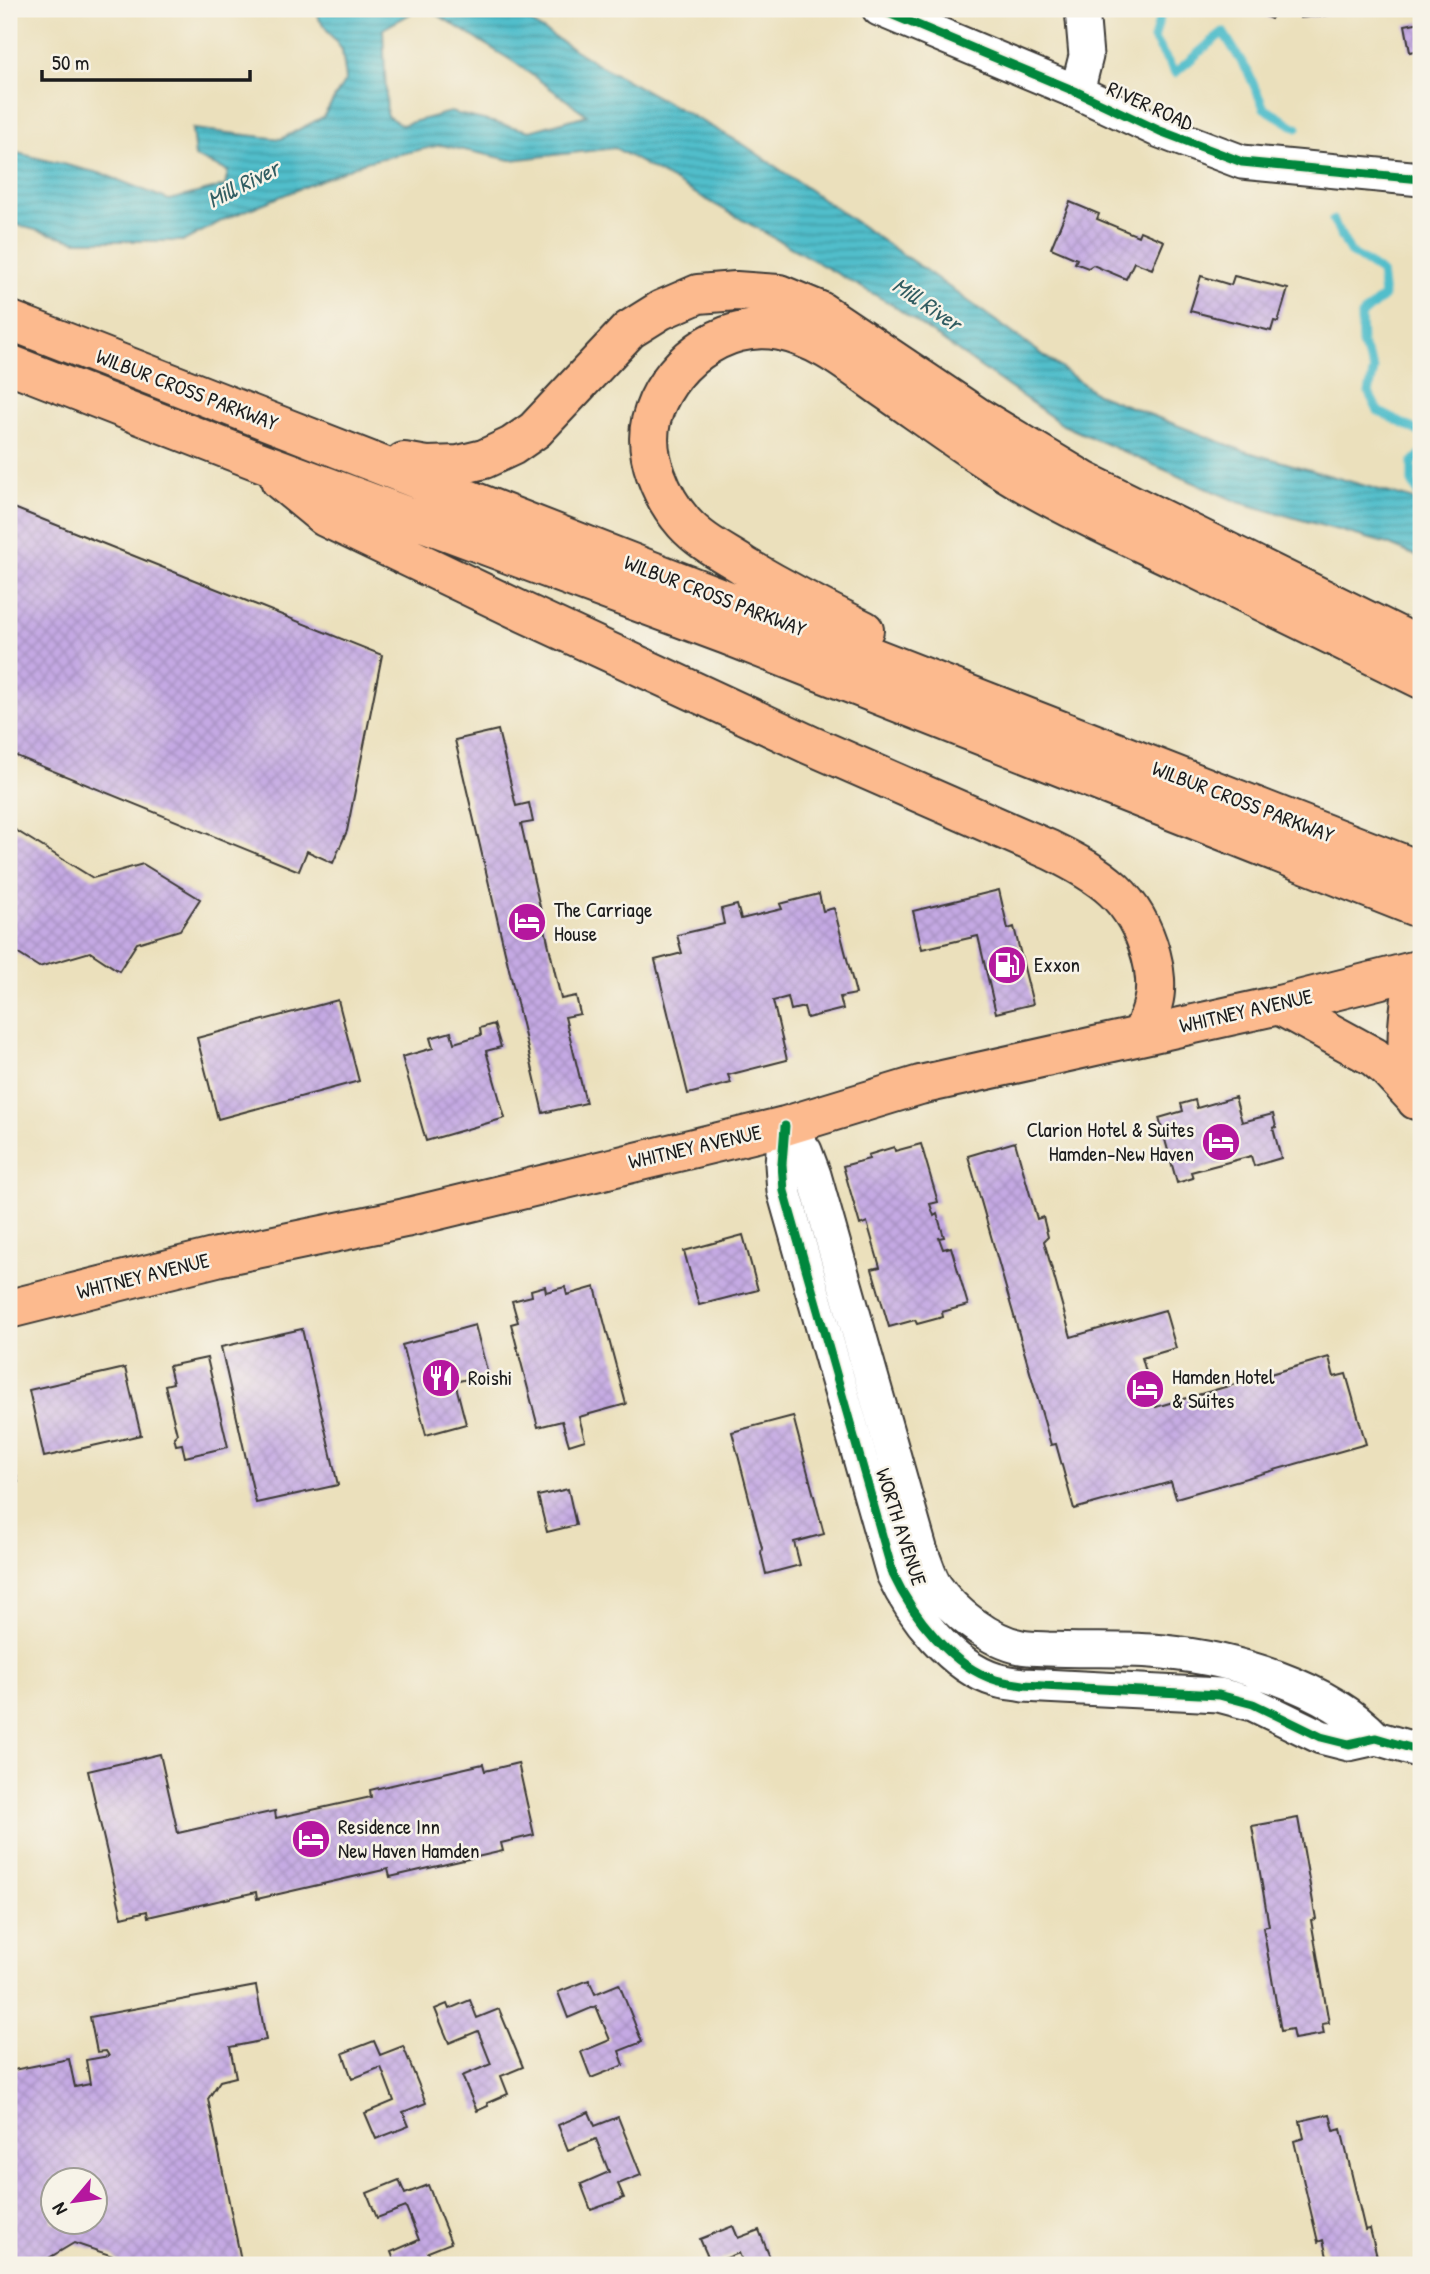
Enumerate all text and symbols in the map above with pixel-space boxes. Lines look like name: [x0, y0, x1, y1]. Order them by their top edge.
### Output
scale bar: [42, 38, 250, 82]
text: 50 m: [52, 48, 89, 77]
street label: RIVER ROAD: [1103, 74, 1198, 137]
water label: Mill River: [202, 151, 287, 215]
water label: Mill River: [887, 269, 970, 340]
street label: WILBUR CROSS PARKWAY: [92, 342, 283, 438]
street label: WILBUR CROSS PARKWAY: [620, 548, 811, 644]
street label: WILBUR CROSS PARKWAY: [1148, 754, 1339, 850]
place label: The Carriage House: [554, 895, 652, 948]
hotel icon: The Carriage House: [506, 901, 548, 943]
fuel station icon: Exxon: [986, 944, 1028, 986]
place label: Exxon: [1034, 950, 1080, 979]
street label: WHITNEY AVENUE: [1177, 981, 1315, 1040]
place label: Clarion Hotel & Suites Hamden-New Haven: [1026, 1115, 1194, 1168]
street label: WHITNEY AVENUE: [626, 1117, 764, 1176]
hotel icon: Clarion Hotel & Suites Hamden-New Haven: [1200, 1121, 1242, 1163]
street label: WHITNEY AVENUE: [74, 1245, 212, 1306]
restaurant icon: Roishi: [420, 1357, 462, 1399]
place label: Hamden Hotel & Suites: [1172, 1362, 1275, 1415]
place label: Roishi: [468, 1363, 512, 1392]
hotel icon: Hamden Hotel & Suites: [1124, 1368, 1166, 1410]
street label: WORTH AVENUE: [869, 1464, 934, 1589]
place label: Residence Inn New Haven Hamden: [338, 1812, 480, 1865]
hotel icon: Residence Inn New Haven Hamden: [290, 1818, 332, 1860]
north arrow: [38, 2166, 108, 2236]
text: N: [45, 2199, 73, 2220]

